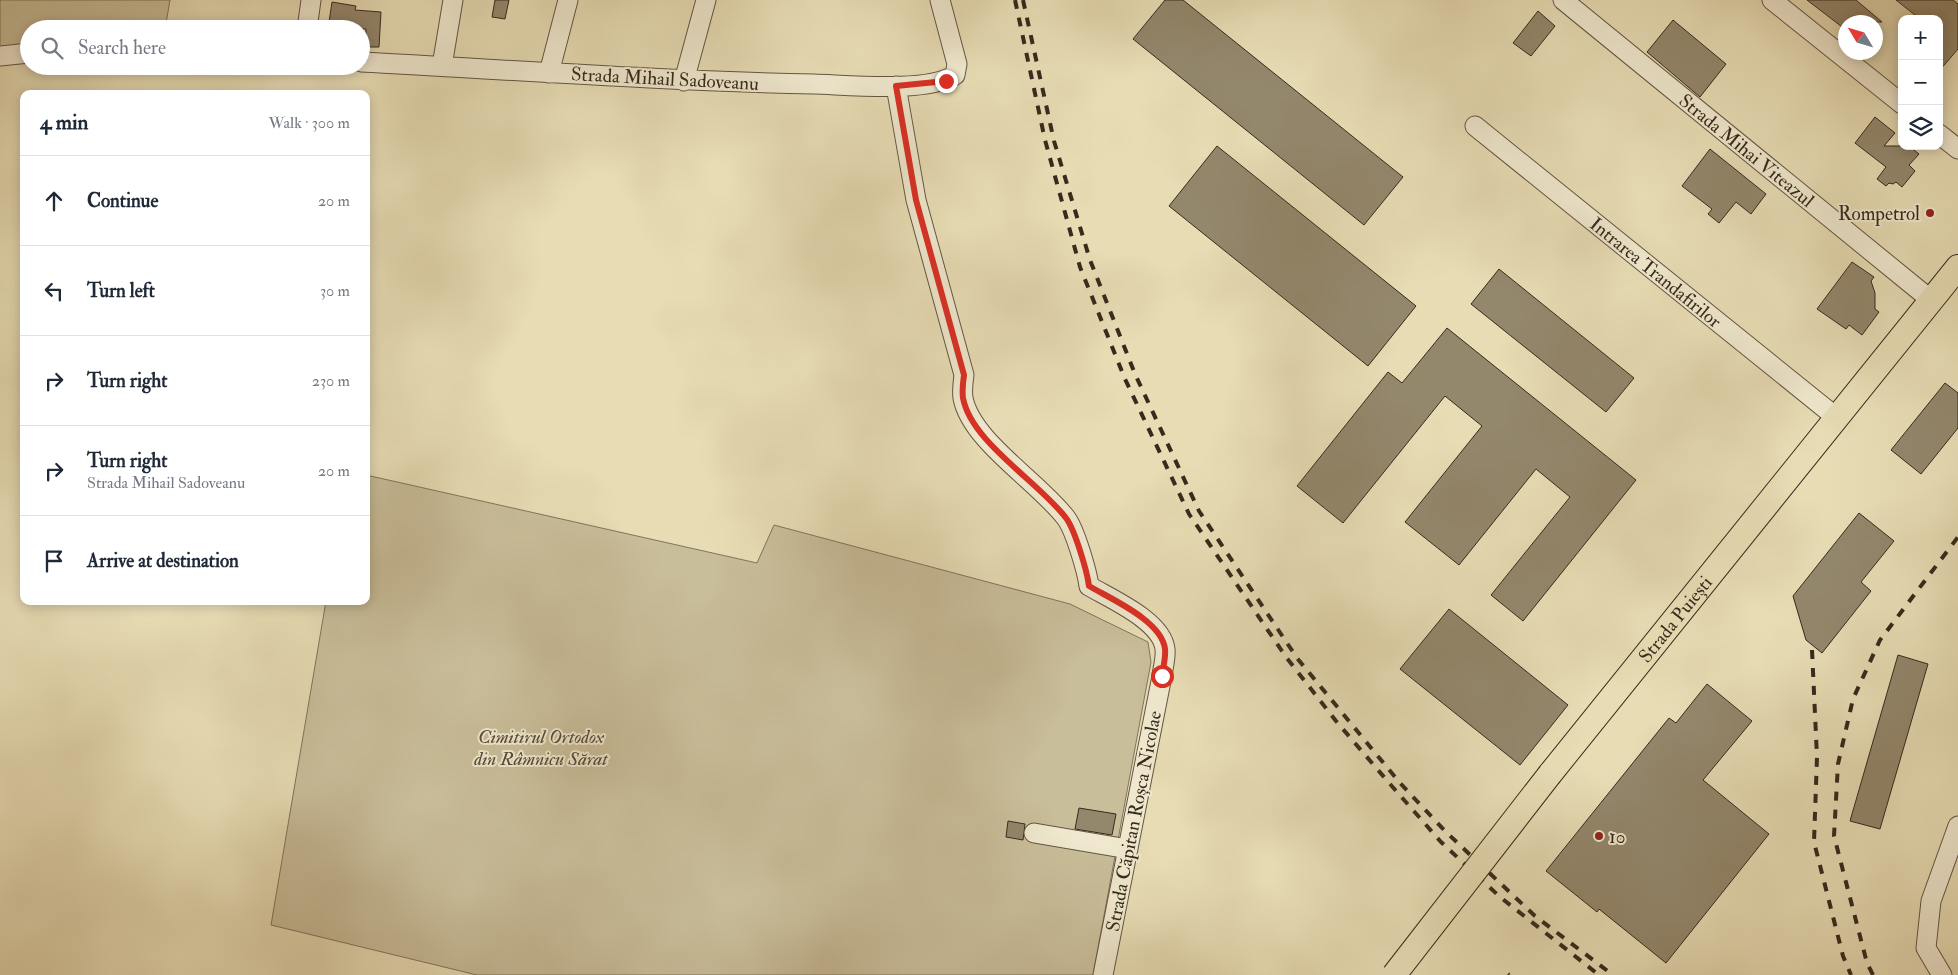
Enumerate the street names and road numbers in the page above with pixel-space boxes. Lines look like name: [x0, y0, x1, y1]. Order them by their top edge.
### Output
street label: Strada Mihail Sadoveanu: [570, 62, 760, 96]
street label: Strada Mihai Viteazul: [1674, 89, 1819, 213]
street label: Intrarea Trandafirilor: [1585, 212, 1726, 333]
street label: Strada Puiești: [1633, 571, 1718, 668]
street label: Strada Căpitan Roșca Nicolae: [1101, 709, 1168, 934]

